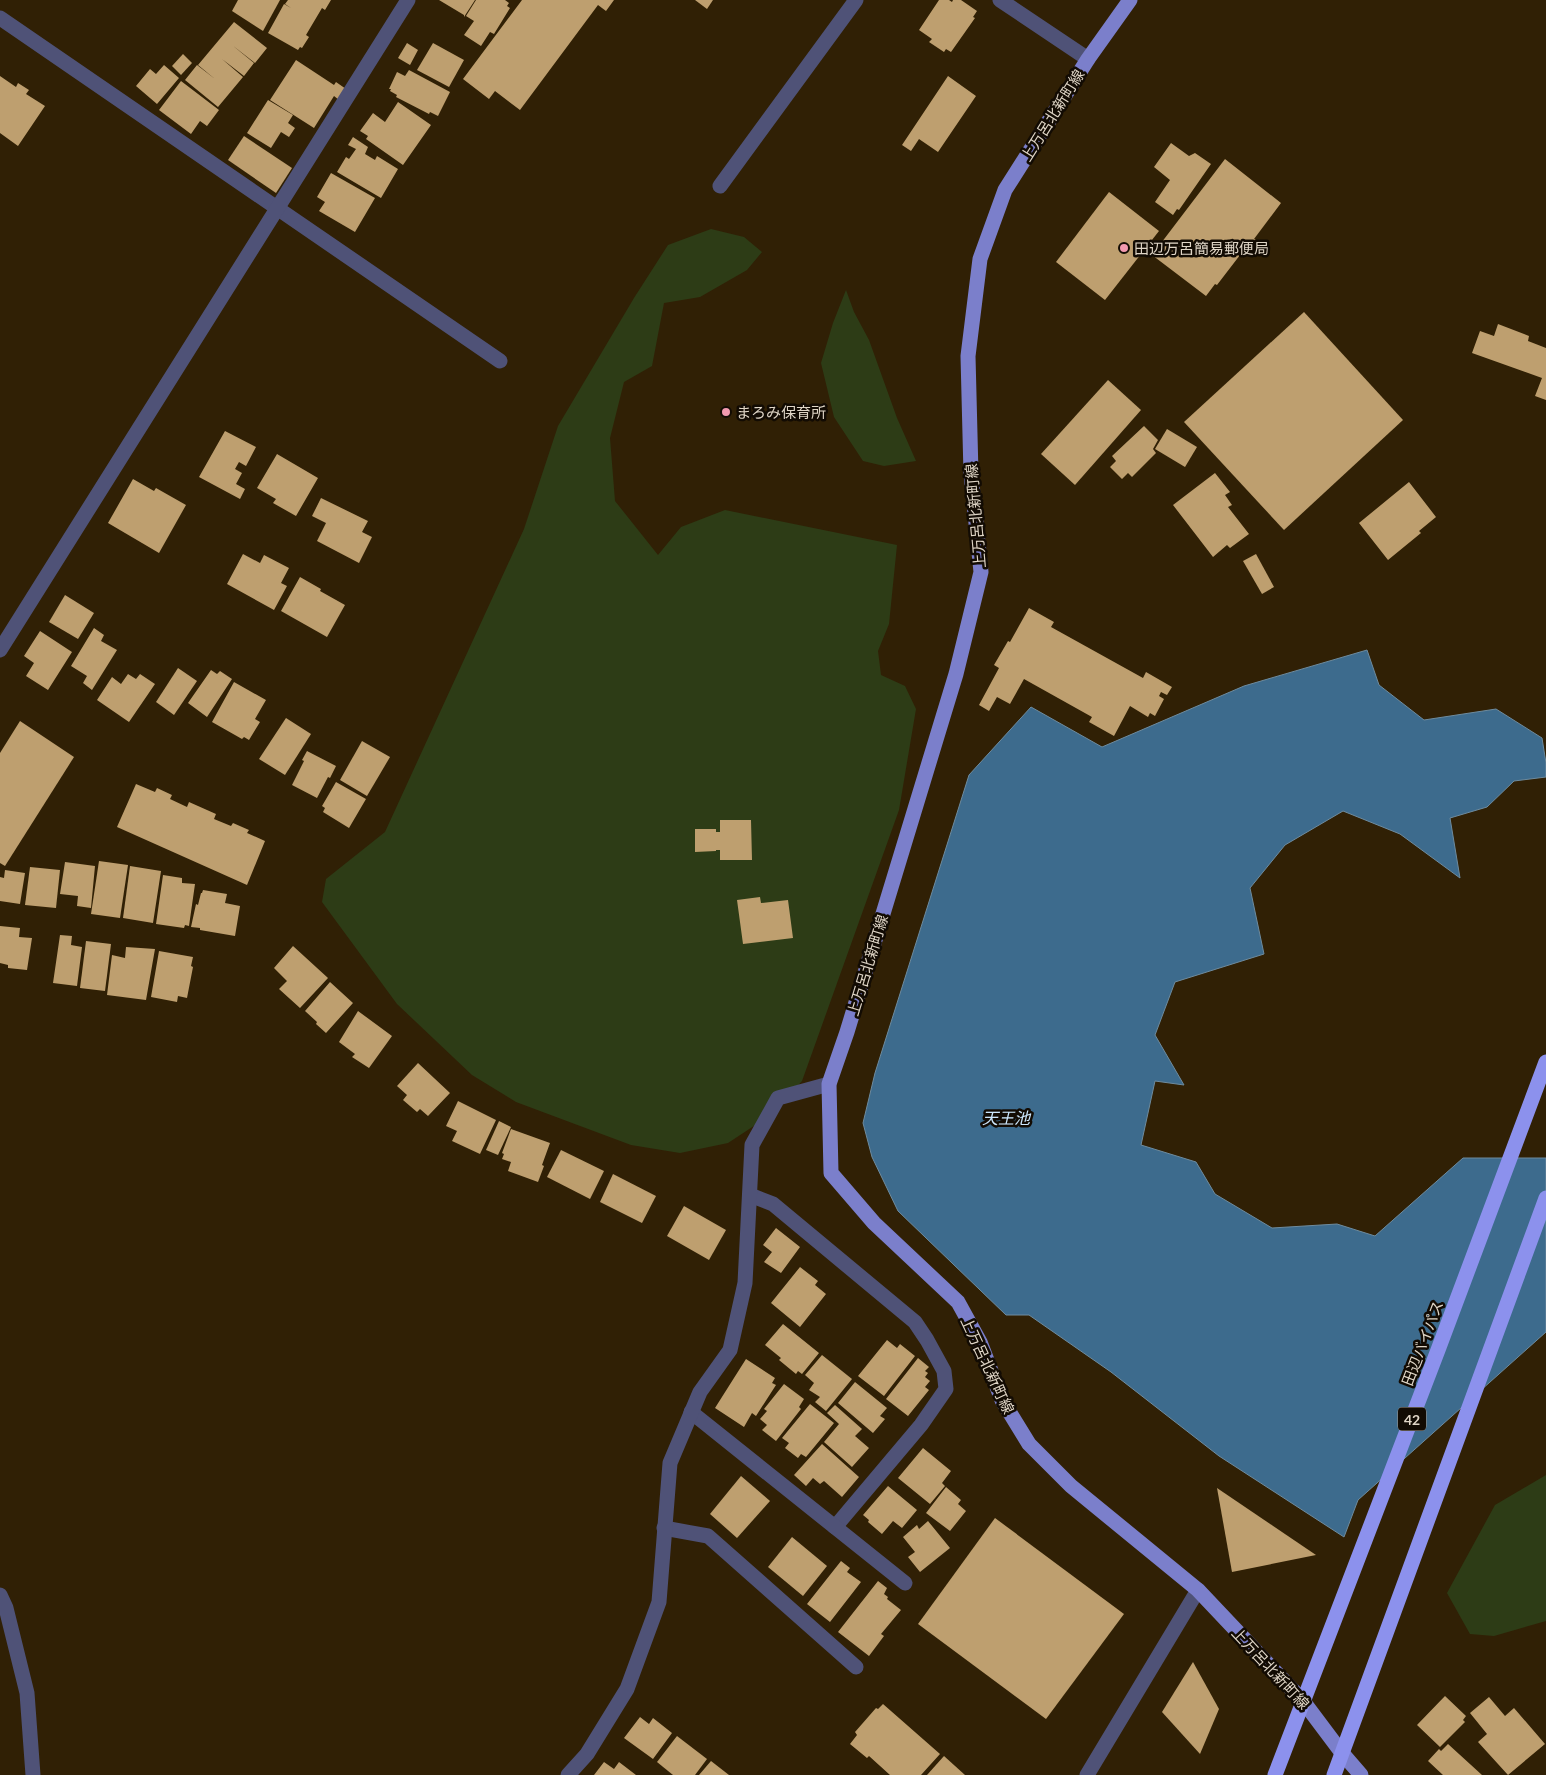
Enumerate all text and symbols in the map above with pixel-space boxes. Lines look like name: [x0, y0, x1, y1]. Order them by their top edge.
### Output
street label: 上万呂北新町線: [1017, 66, 1087, 164]
place label: 田辺万呂簡易郵便局: [1134, 239, 1269, 257]
marker: 田辺万呂簡易郵便局: [1118, 242, 1130, 254]
place label: まろみ保育所: [736, 403, 826, 421]
marker: まろみ保育所: [720, 406, 732, 418]
street label: 上万呂北新町線: [961, 463, 989, 569]
street label: 上万呂北新町線: [843, 912, 891, 1018]
water label: 天王池: [982, 1108, 1032, 1127]
street label: 田辺バイパス: [1398, 1298, 1446, 1388]
street label: 上万呂北新町線: [958, 1314, 1018, 1416]
road number: 42: [1398, 1408, 1426, 1430]
street label: 上万呂北新町線: [1229, 1623, 1313, 1713]

